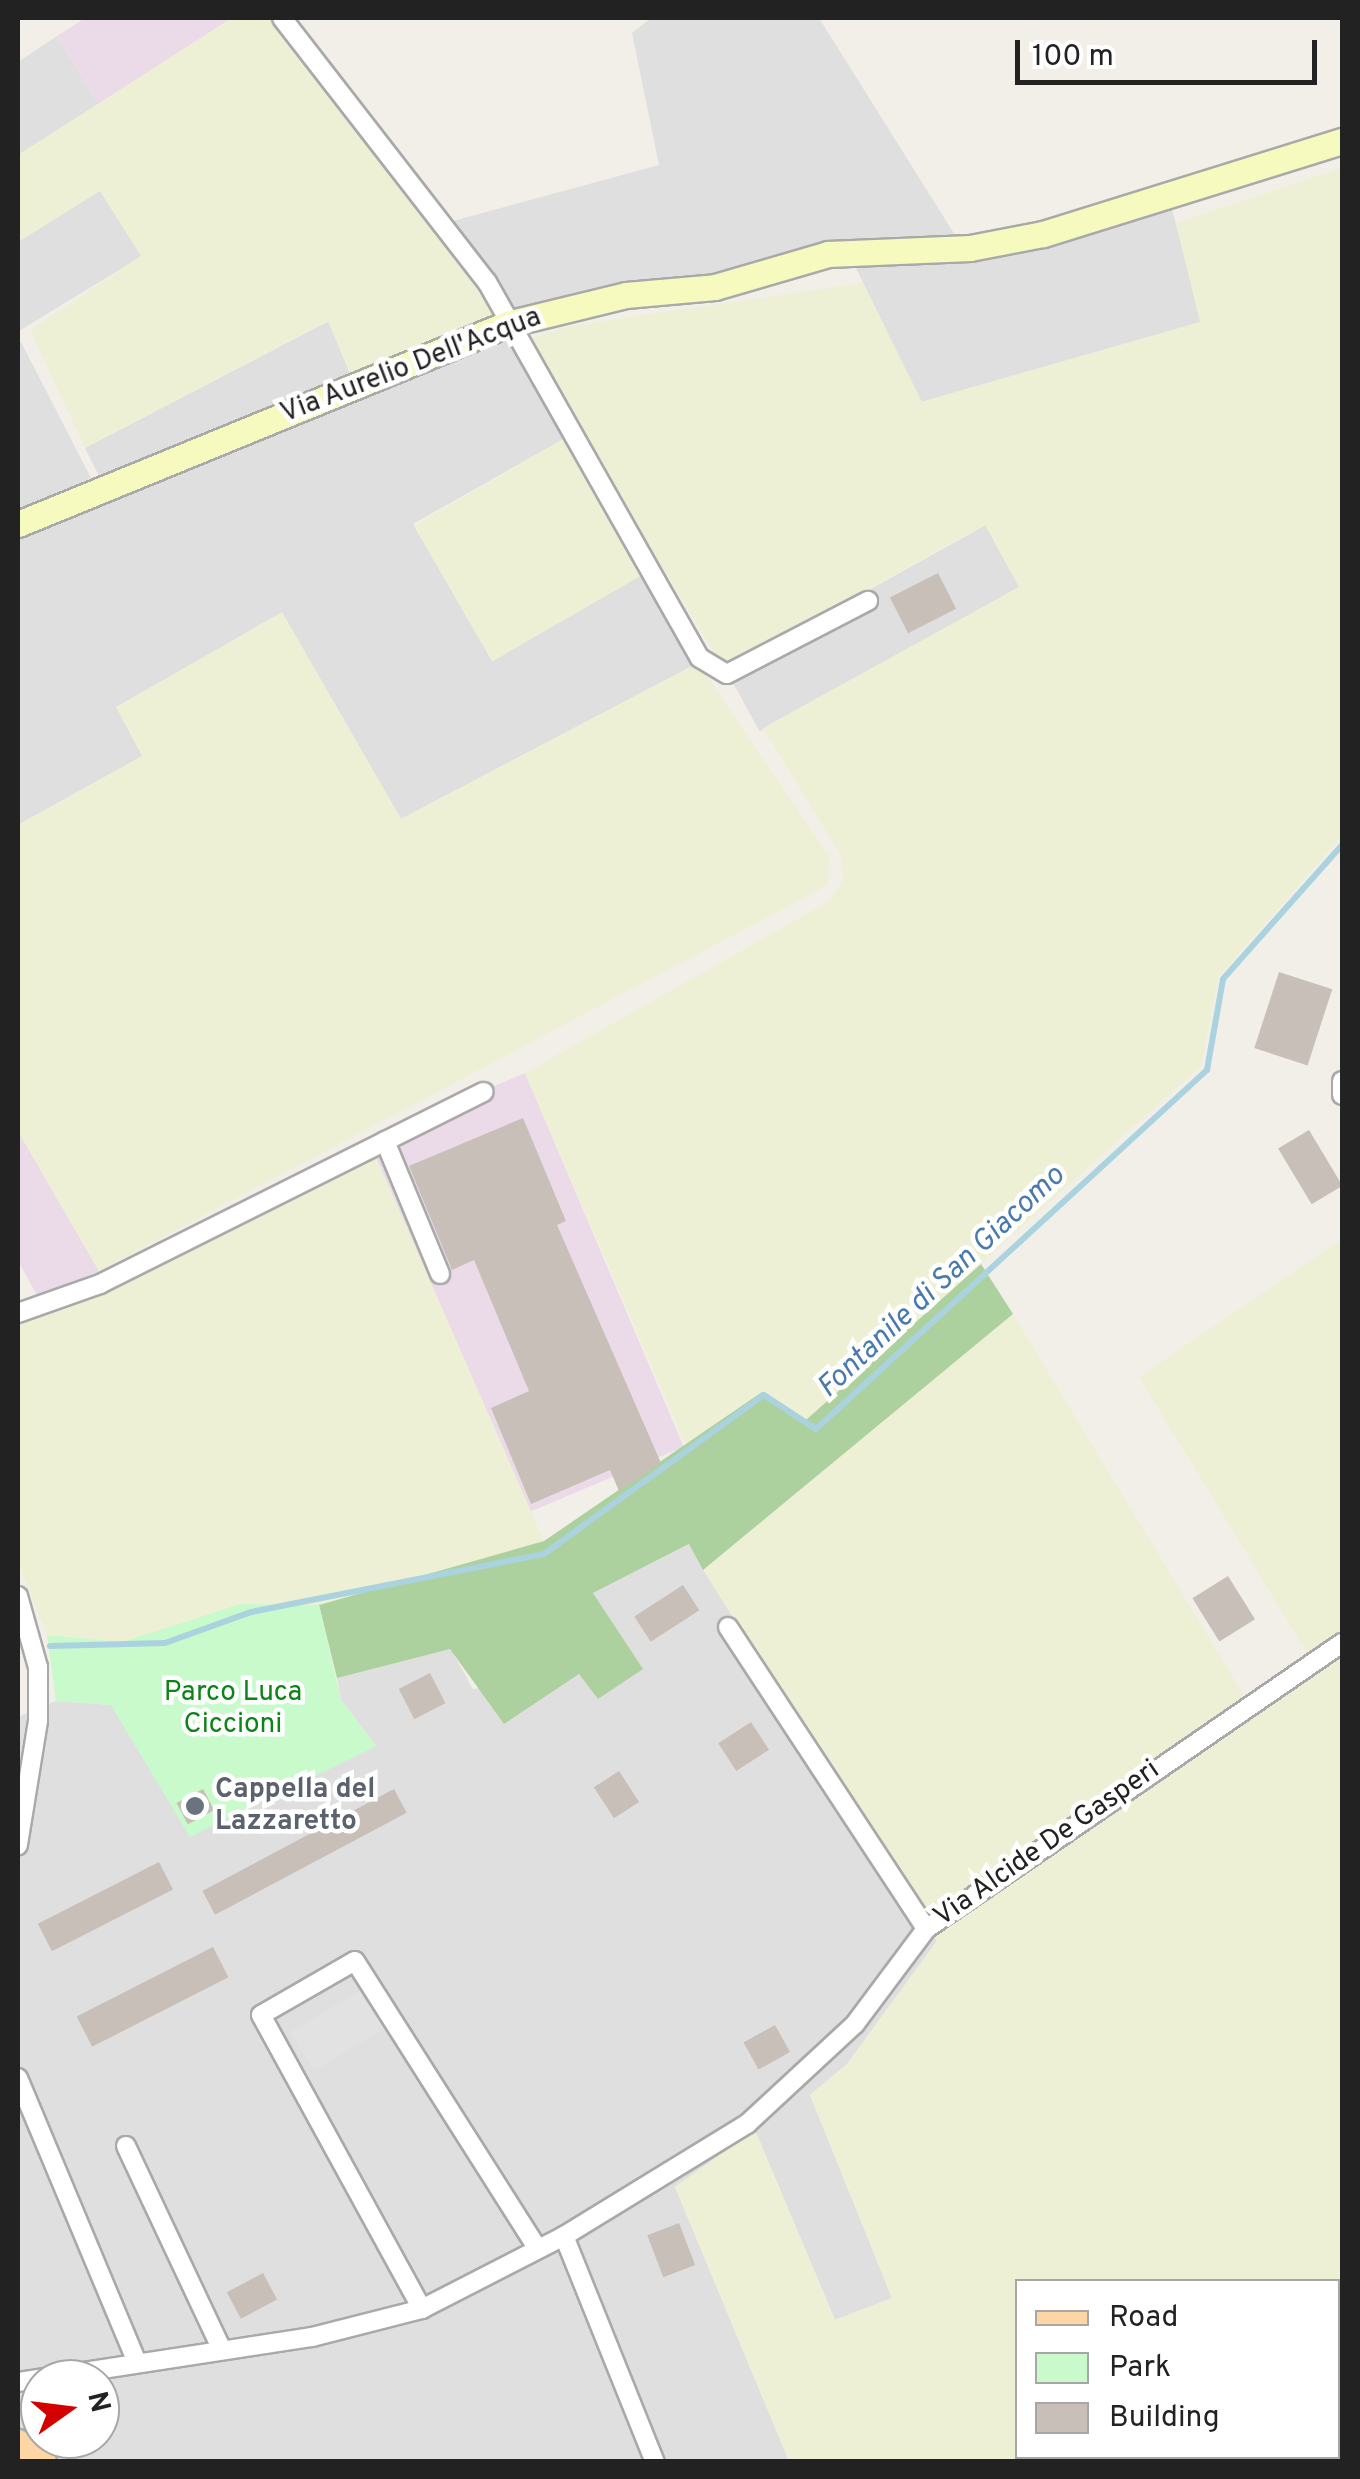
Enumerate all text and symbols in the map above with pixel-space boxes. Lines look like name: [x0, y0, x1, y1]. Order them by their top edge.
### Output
scale bar: [1020, 20, 1322, 82]
text: 100 m: [1032, 39, 1114, 76]
street label: Via Aurelio Dell'Acqua: [276, 301, 546, 431]
water label: Fontanile di San Giacomo: [811, 1159, 1073, 1407]
park label: Parco Luca Ciccioni: [164, 1676, 302, 1742]
street label: Via Alcide De Gasperi: [927, 1753, 1167, 1935]
place label: Cappella del Lazzaretto: [215, 1773, 375, 1839]
marker: Cappella del Lazzaretto: [184, 1795, 206, 1817]
legend: [1015, 2279, 1340, 2459]
text: Road: [1109, 2300, 1178, 2337]
text: Park: [1109, 2350, 1171, 2387]
north arrow: [20, 2359, 120, 2459]
text: N: [77, 2388, 117, 2416]
text: Building: [1109, 2400, 1220, 2437]

